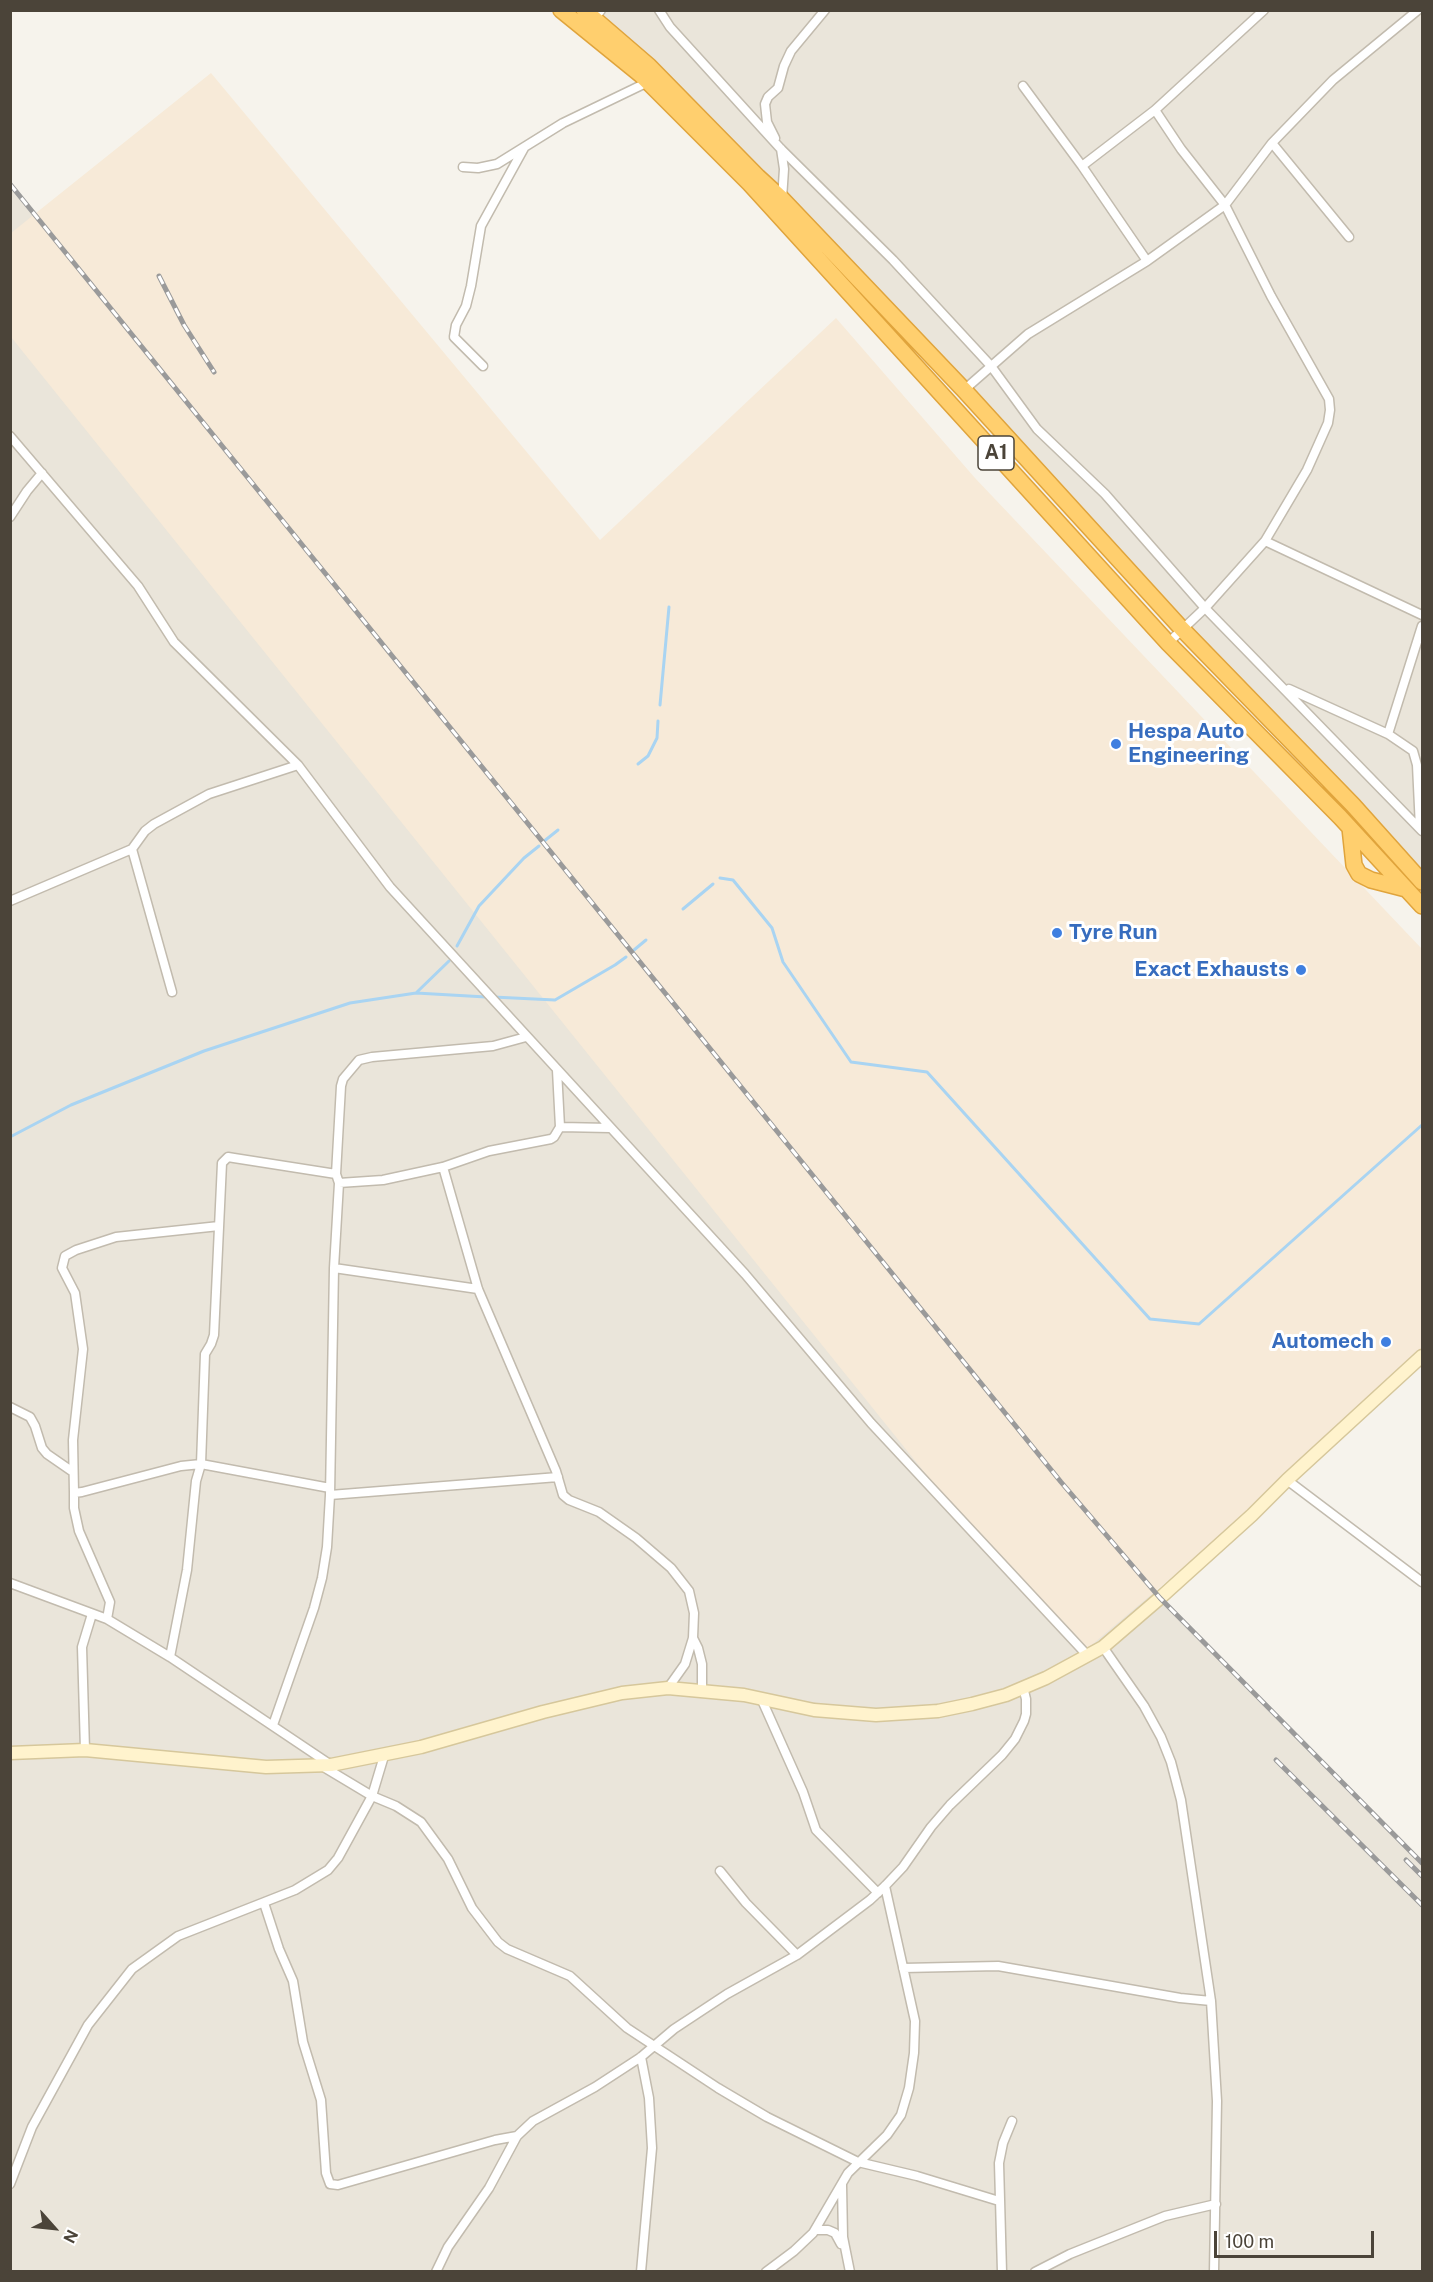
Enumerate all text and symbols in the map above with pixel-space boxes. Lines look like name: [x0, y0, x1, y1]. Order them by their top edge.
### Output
road number: A1: [978, 436, 1014, 470]
place label: Hespa Auto Engineering: [1128, 719, 1249, 769]
marker: Hespa Auto Engineering: [1109, 737, 1123, 751]
place label: Tyre Run: [1069, 920, 1158, 946]
marker: Tyre Run: [1050, 926, 1064, 940]
place label: Exact Exhausts: [1134, 957, 1289, 983]
marker: Exact Exhausts: [1294, 963, 1308, 977]
place label: Automech: [1271, 1329, 1374, 1355]
marker: Automech: [1379, 1335, 1393, 1349]
north arrow: [24, 2198, 84, 2258]
scale bar: [1217, 2219, 1378, 2257]
text: N: [59, 2227, 82, 2246]
text: 100 m: [1225, 2231, 1274, 2252]

